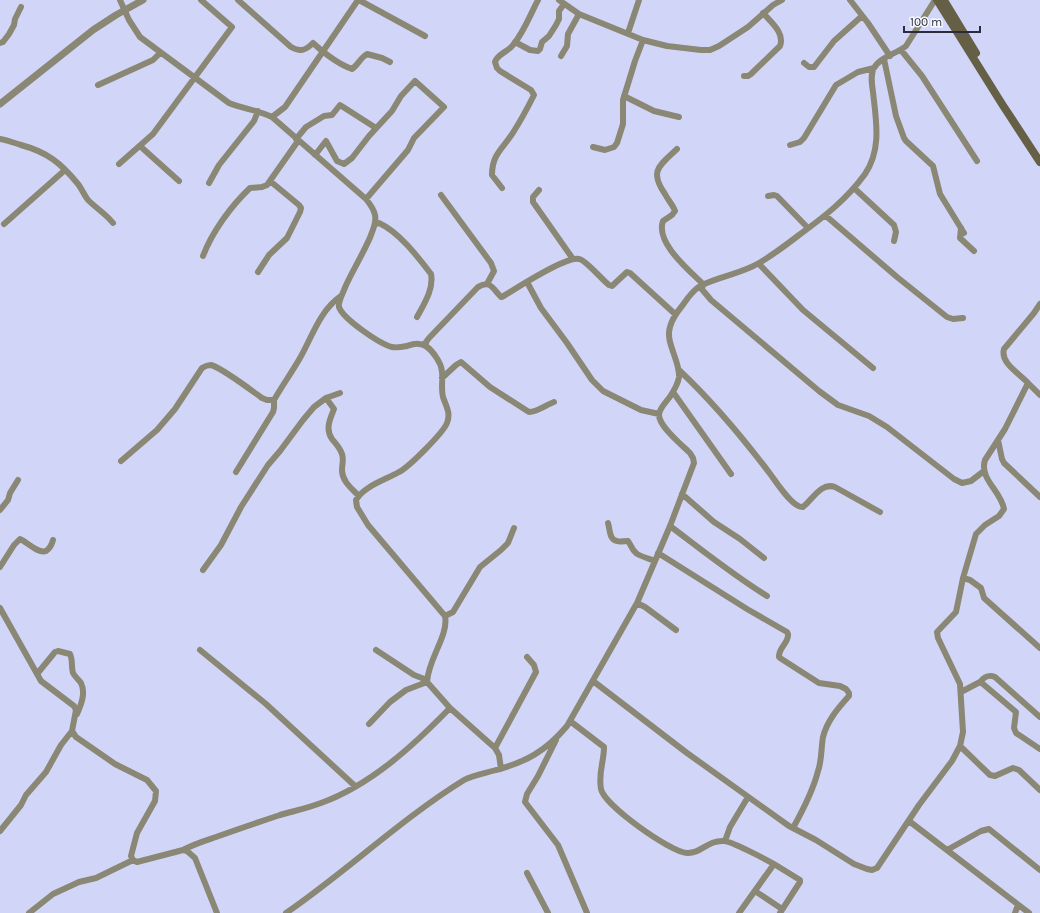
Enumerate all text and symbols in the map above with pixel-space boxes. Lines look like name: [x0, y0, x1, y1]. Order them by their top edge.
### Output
scale bar: [904, 8, 980, 34]
text: 100 m: [910, 15, 942, 29]

